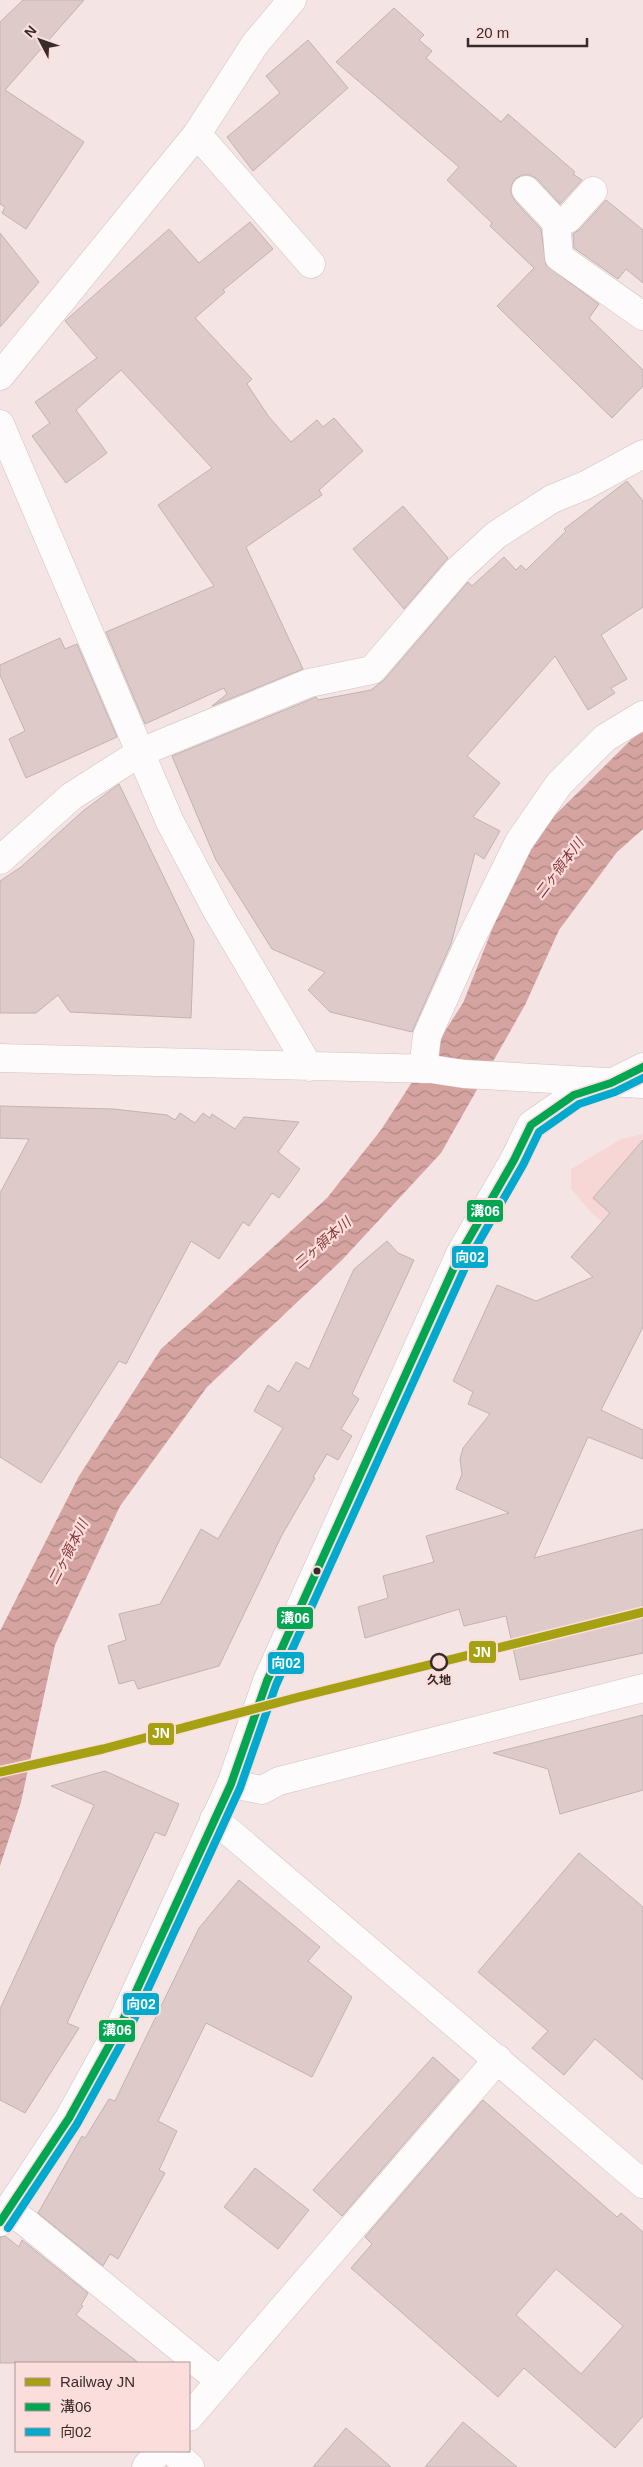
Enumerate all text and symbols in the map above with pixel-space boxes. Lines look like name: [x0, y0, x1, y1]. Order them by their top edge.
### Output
north arrow: [15, 15, 65, 65]
scale bar: [468, 15, 587, 47]
text: N: [21, 22, 40, 41]
text: 20 m: [476, 24, 509, 41]
water label: 二ヶ領本川: [532, 834, 588, 901]
line badge: 溝06: [466, 1199, 504, 1223]
text: 溝06: [470, 1203, 500, 1219]
water label: 二ヶ領本川: [290, 1213, 355, 1272]
line badge: 向02: [451, 1245, 489, 1269]
text: 向02: [455, 1249, 485, 1265]
water label: 二ヶ領本川: [45, 1515, 92, 1587]
unlabelled marker: [312, 1566, 322, 1576]
line badge: 溝06: [276, 1606, 314, 1630]
text: 溝06: [280, 1610, 310, 1626]
line badge: JN: [468, 1640, 497, 1664]
text: JN: [473, 1644, 491, 1660]
line badge: 向02: [267, 1651, 305, 1675]
marker: 久地: [430, 1653, 448, 1671]
text: 向02: [271, 1655, 301, 1671]
place label: 久地: [427, 1673, 451, 1687]
line badge: JN: [147, 1722, 175, 1746]
text: JN: [152, 1725, 170, 1741]
line badge: 向02: [122, 1992, 160, 2016]
text: 向02: [126, 1996, 156, 2012]
line badge: 溝06: [98, 2019, 136, 2043]
text: 溝06: [102, 2022, 132, 2038]
legend: [15, 2362, 190, 2452]
text: Railway JN: [60, 2373, 135, 2390]
text: 溝06: [60, 2398, 92, 2415]
text: 向02: [60, 2423, 92, 2440]

